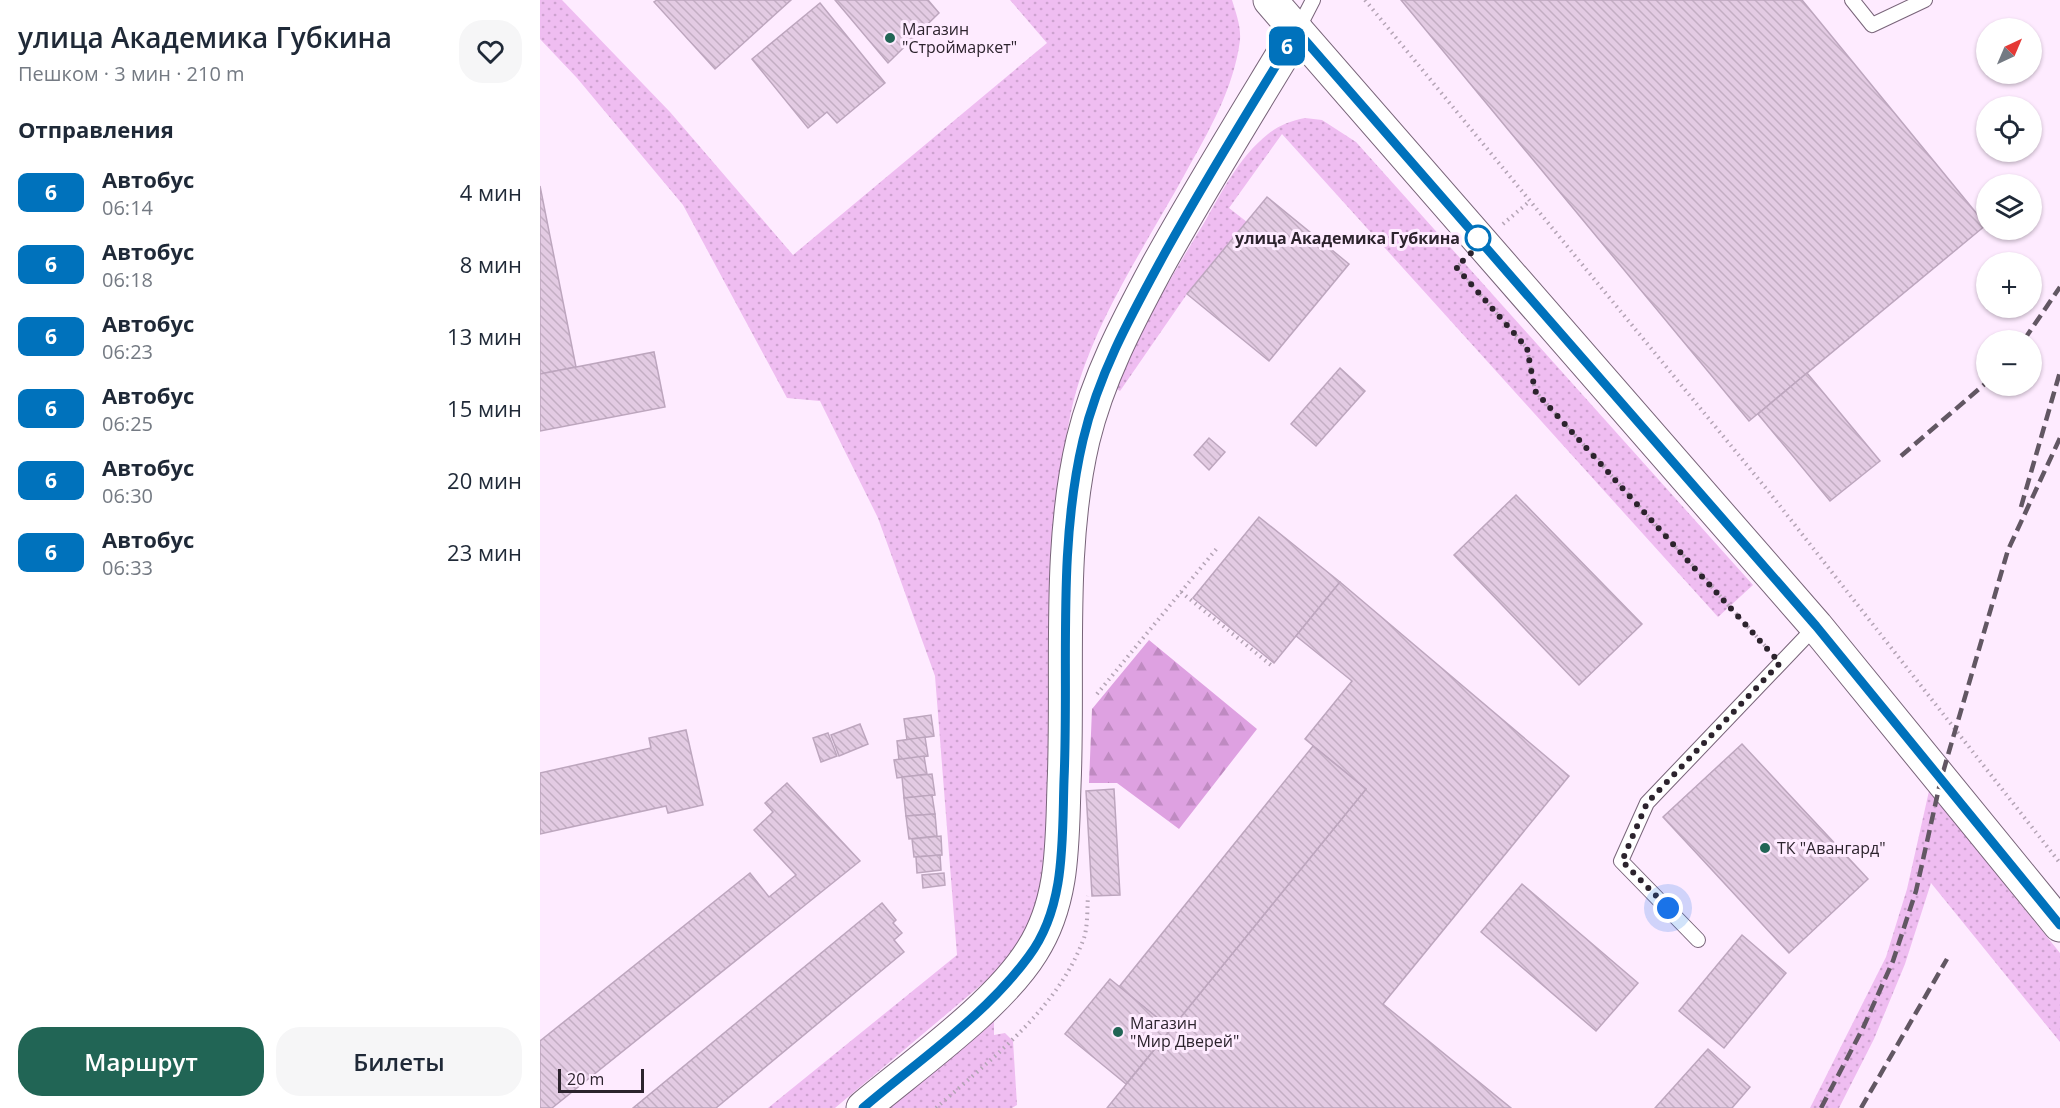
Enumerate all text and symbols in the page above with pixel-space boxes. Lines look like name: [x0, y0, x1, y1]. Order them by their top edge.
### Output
text: улица Академика Губкина: [18, 18, 392, 56]
place label: Магазин "Строймаркет": [902, 18, 1017, 58]
north arrow: [1976, 18, 2042, 84]
map controls: [1976, 18, 2042, 396]
button: heart: [459, 20, 522, 83]
line badge: 6: [1268, 26, 1306, 66]
marker: Магазин "Строймаркет": [883, 31, 897, 45]
text: 6: [1281, 32, 1293, 60]
text: Пешком · 3 мин · 210 m: [18, 60, 245, 87]
button: locate: [1976, 96, 2042, 162]
text: Отправления: [18, 114, 174, 144]
text: Автобус: [102, 164, 194, 194]
button: layers: [1976, 174, 2042, 240]
text: 4 мин: [460, 177, 522, 207]
text: 6: [45, 178, 57, 206]
text: 06:14: [102, 194, 153, 221]
marker: улица Академика Губкина: [1465, 225, 1491, 251]
place label: улица Академика Губкина: [1235, 227, 1460, 249]
text: Автобус: [102, 236, 194, 266]
text: 8 мин: [460, 249, 522, 279]
text: 6: [45, 250, 57, 278]
button: +: [1976, 252, 2042, 318]
text: 06:18: [102, 266, 153, 293]
text: Автобус: [102, 308, 194, 338]
text: 13 мин: [447, 321, 522, 351]
text: 6: [45, 322, 57, 350]
button: −: [1976, 330, 2042, 396]
text: 06:23: [102, 338, 153, 365]
text: Автобус: [102, 380, 194, 410]
text: 15 мин: [447, 393, 522, 423]
text: 6: [45, 394, 57, 422]
text: 06:25: [102, 410, 153, 437]
text: Автобус: [102, 452, 194, 482]
text: 20 мин: [447, 465, 522, 495]
text: 6: [45, 466, 57, 494]
text: 06:30: [102, 482, 153, 509]
text: Автобус: [102, 524, 194, 554]
text: 23 мин: [447, 537, 522, 567]
text: 6: [45, 538, 57, 566]
text: 06:33: [102, 554, 153, 581]
place label: ТК "Авангард": [1777, 837, 1886, 859]
marker: ТК "Авангард": [1758, 841, 1772, 855]
your location: [1653, 893, 1683, 923]
place label: Магазин "Мир Дверей": [1130, 1012, 1239, 1052]
marker: Магазин "Мир Дверей": [1111, 1025, 1125, 1039]
button: Маршрут: [18, 1027, 264, 1096]
button: Билеты: [276, 1027, 522, 1096]
scale bar: [558, 1066, 644, 1094]
text: 20 m: [567, 1068, 604, 1090]

